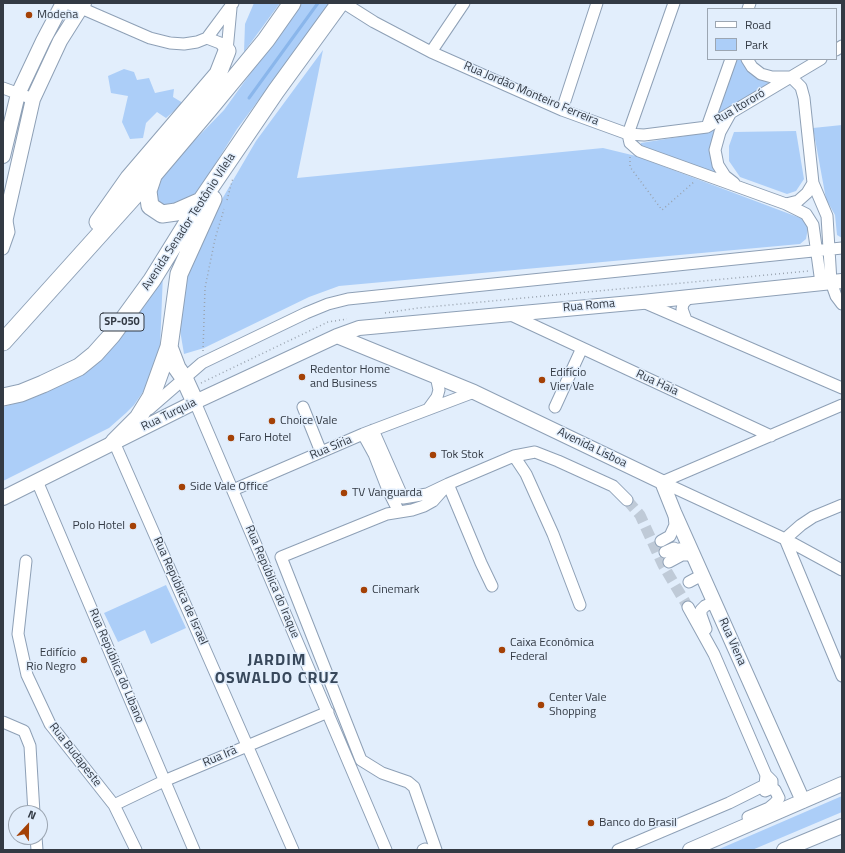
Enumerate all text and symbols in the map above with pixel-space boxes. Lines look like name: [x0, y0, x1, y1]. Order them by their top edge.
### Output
place label: Modena: [37, 8, 78, 22]
legend: [707, 8, 837, 60]
marker: Modena: [24, 10, 34, 20]
text: Road: [745, 15, 771, 34]
text: Park: [745, 35, 768, 54]
street label: Rua Jordão Monteiro Ferreira: [461, 59, 601, 129]
street label: Rua Itororó: [712, 86, 768, 128]
street label: Avenida Senador Teotônio Vilela: [139, 151, 239, 293]
street label: Rua Roma: [562, 297, 616, 315]
road number: SP-050: [100, 313, 144, 331]
place label: Redentor Home and Business: [310, 363, 390, 391]
place label: Edifício Vier Vale: [550, 366, 594, 394]
street label: Rua Haia: [634, 367, 680, 399]
marker: Redentor Home and Business: [297, 372, 307, 382]
marker: Edifício Vier Vale: [537, 375, 547, 385]
street label: Rua Turquia: [139, 396, 199, 434]
place label: Choice Vale: [280, 414, 337, 428]
marker: Choice Vale: [267, 416, 277, 426]
street label: Avenida Lisboa: [555, 425, 629, 471]
place label: Faro Hotel: [239, 431, 291, 445]
marker: Faro Hotel: [226, 433, 236, 443]
street label: Rua Síria: [308, 433, 354, 463]
place label: Tok Stok: [441, 448, 484, 462]
marker: Tok Stok: [428, 450, 438, 460]
place label: Side Vale Office: [190, 480, 268, 494]
marker: Side Vale Office: [177, 482, 187, 492]
place label: TV Vanguarda: [352, 486, 422, 500]
marker: TV Vanguarda: [339, 488, 349, 498]
place label: Polo Hotel: [72, 519, 125, 533]
marker: Polo Hotel: [128, 521, 138, 531]
street label: Rua República do Iraque: [242, 523, 302, 641]
street label: Rua República de Israel: [150, 535, 210, 647]
place label: Cinemark: [372, 583, 420, 597]
marker: Cinemark: [359, 585, 369, 595]
street label: Rua República do Libano: [85, 607, 147, 725]
street label: Rua Viena: [715, 616, 749, 668]
place label: Caixa Econômica Federal: [510, 636, 594, 664]
marker: Caixa Econômica Federal: [497, 645, 507, 655]
place label: Edifício Rio Negro: [26, 646, 76, 674]
district label: JARDIM OSWALDO CRUZ: [215, 651, 339, 689]
marker: Edifício Rio Negro: [79, 655, 89, 665]
place label: Center Vale Shopping: [549, 691, 606, 719]
marker: Center Vale Shopping: [536, 700, 546, 710]
street label: Rua Budapeste: [46, 720, 104, 790]
street label: Rua Irã: [201, 743, 239, 771]
north arrow: [8, 805, 48, 845]
text: N: [26, 806, 39, 824]
place label: Banco do Brasil: [599, 816, 677, 830]
marker: Banco do Brasil: [586, 818, 596, 828]

